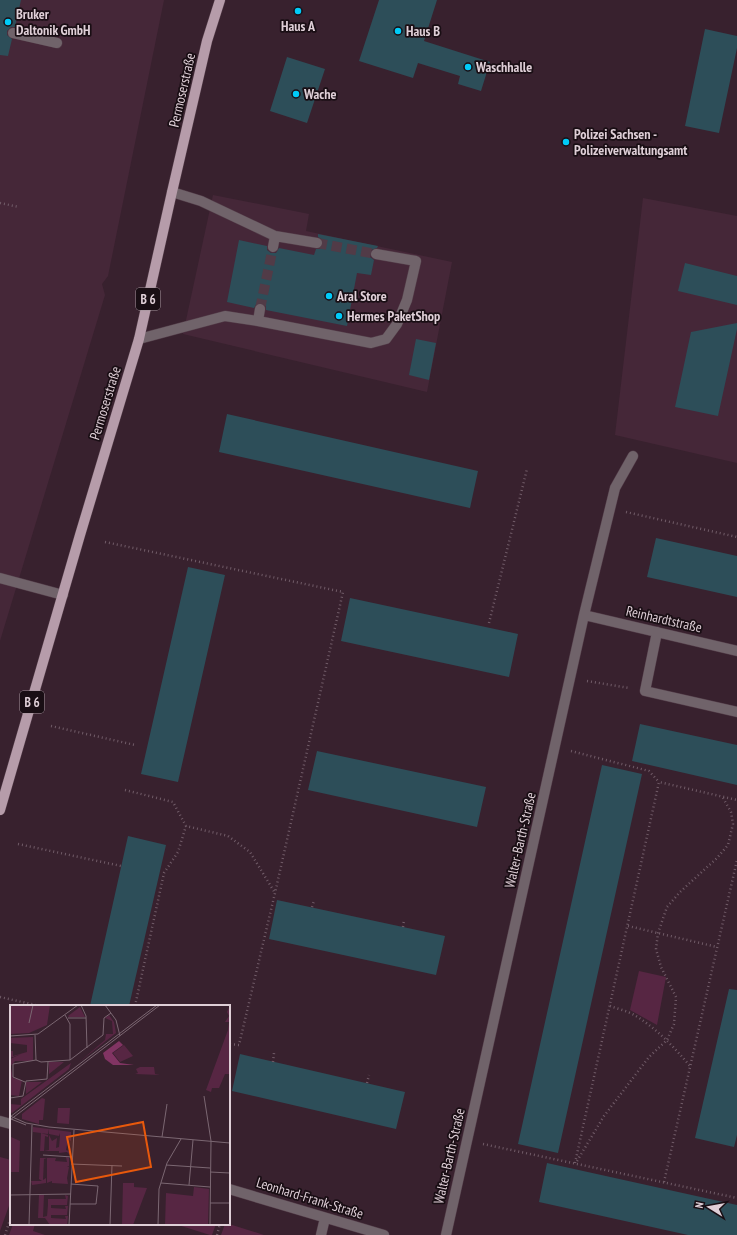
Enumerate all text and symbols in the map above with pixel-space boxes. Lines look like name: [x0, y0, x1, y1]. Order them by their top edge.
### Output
place label: Bruker Daltonik GmbH: [16, 5, 91, 39]
marker: Haus A: [293, 6, 303, 16]
marker: Bruker Daltonik GmbH: [3, 17, 13, 27]
place label: Haus A: [281, 17, 316, 35]
place label: Haus B: [406, 22, 440, 40]
marker: Haus B: [393, 26, 403, 36]
street label: Permoserstraße: [165, 51, 199, 129]
place label: Waschhalle: [475, 58, 532, 76]
marker: Waschhalle: [463, 62, 473, 72]
place label: Wache: [303, 85, 336, 103]
marker: Wache: [291, 89, 301, 99]
place label: Polizei Sachsen - Polizeiverwaltungsamt: [574, 125, 687, 159]
marker: Polizei Sachsen - Polizeiverwaltungsamt: [561, 137, 571, 147]
place label: Aral Store: [336, 287, 387, 305]
road number: B 6: [136, 288, 160, 310]
marker: Aral Store: [324, 291, 334, 301]
place label: Hermes PaketShop: [347, 307, 440, 325]
marker: Hermes PaketShop: [334, 311, 344, 321]
street label: Permoserstraße: [85, 364, 125, 442]
street label: Reinhardtstraße: [624, 602, 704, 637]
road number: B 6: [20, 691, 44, 713]
street label: Walter-Barth-Straße: [500, 790, 540, 890]
inset map: [10, 1005, 230, 1225]
street label: Walter-Barth-Straße: [429, 1106, 469, 1206]
street label: Leonhard-Frank-Straße: [254, 1173, 366, 1223]
north arrow: [689, 1187, 729, 1227]
text: N: [692, 1201, 707, 1209]

